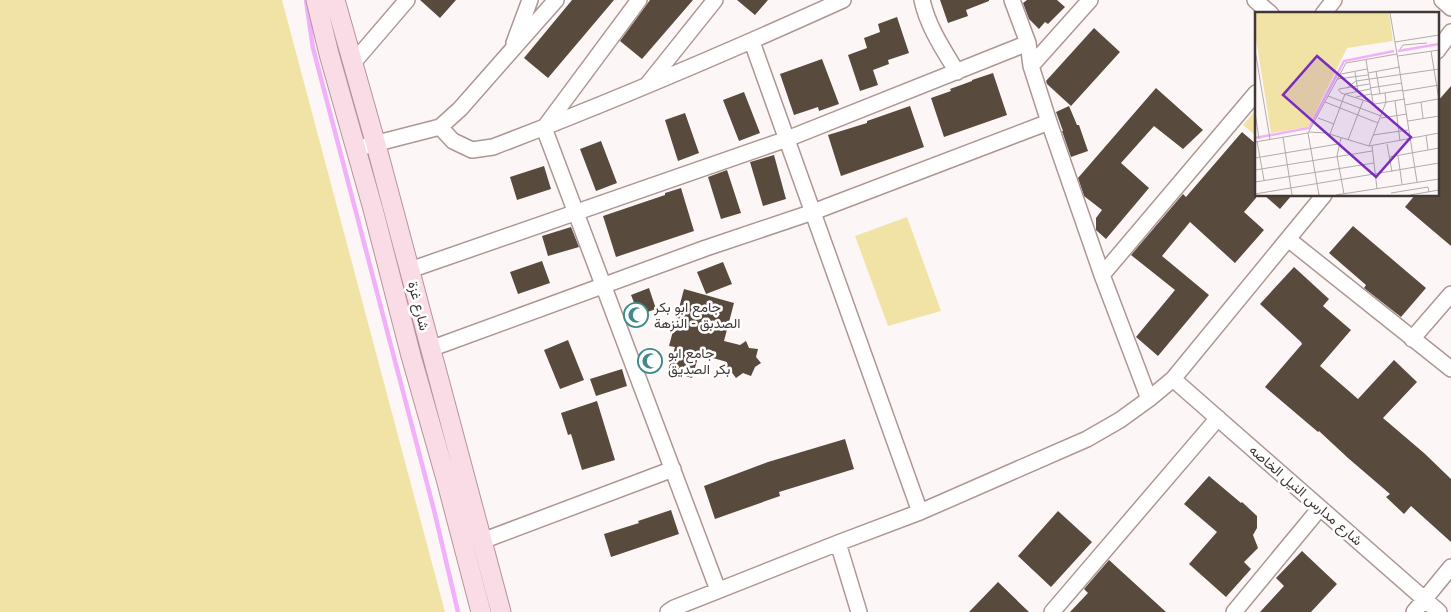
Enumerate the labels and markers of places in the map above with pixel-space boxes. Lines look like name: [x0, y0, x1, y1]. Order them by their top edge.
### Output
place label: جامع ابو بكر الصدبق - النزهة: [653, 299, 741, 332]
mosque icon: جامع ابو بكر الصدبق - النزهة: [623, 302, 649, 328]
place label: جامع ابو بكر الصديق: [668, 345, 731, 378]
mosque icon: جامع ابو بكر الصديق: [637, 348, 663, 374]

